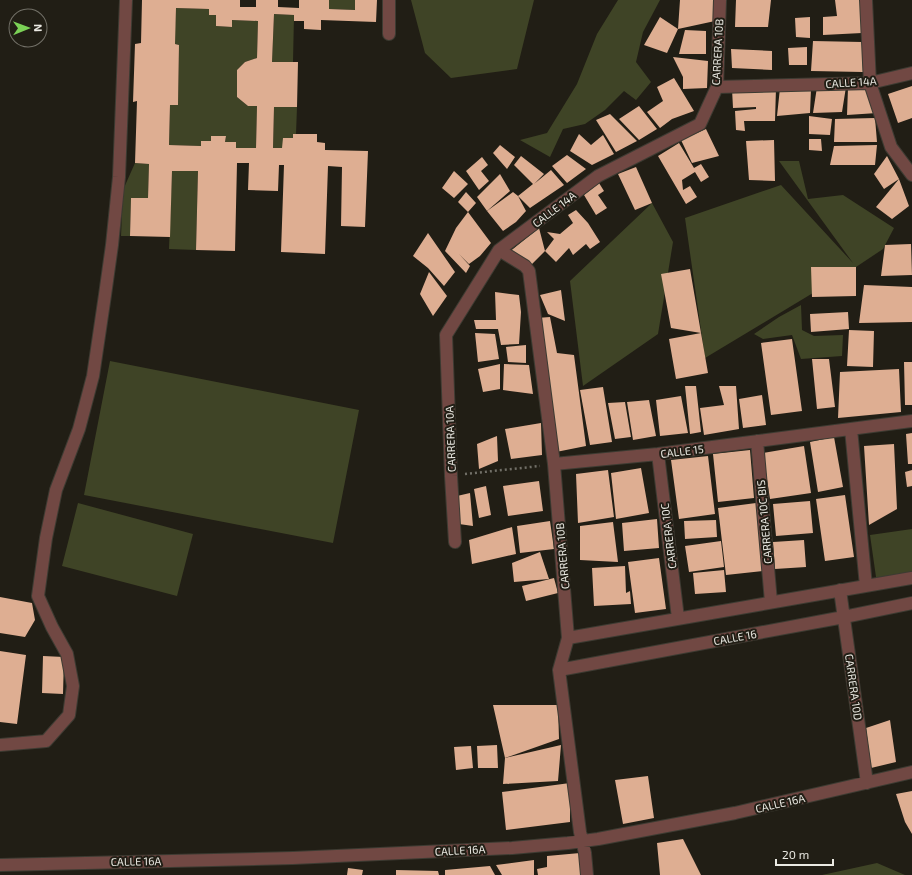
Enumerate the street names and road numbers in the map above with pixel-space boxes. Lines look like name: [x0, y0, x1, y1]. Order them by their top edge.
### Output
street label: CARRERA 10B: [709, 18, 725, 86]
street label: CALLE 14A: [825, 74, 877, 90]
street label: CALLE 14A: [530, 188, 578, 230]
street label: CARRERA 10A: [442, 405, 458, 472]
street label: CALLE 15: [660, 442, 704, 460]
street label: CARRERA 10C BIS: [754, 479, 774, 565]
street label: CARRERA 10C: [658, 502, 678, 570]
street label: CARRERA 10B: [553, 522, 571, 590]
street label: CALLE 16: [712, 627, 758, 647]
street label: CARRERA 10D: [843, 653, 865, 721]
street label: CALLE 16A: [754, 791, 806, 815]
street label: CALLE 16A: [434, 842, 486, 858]
street label: CALLE 16A: [111, 854, 162, 868]

